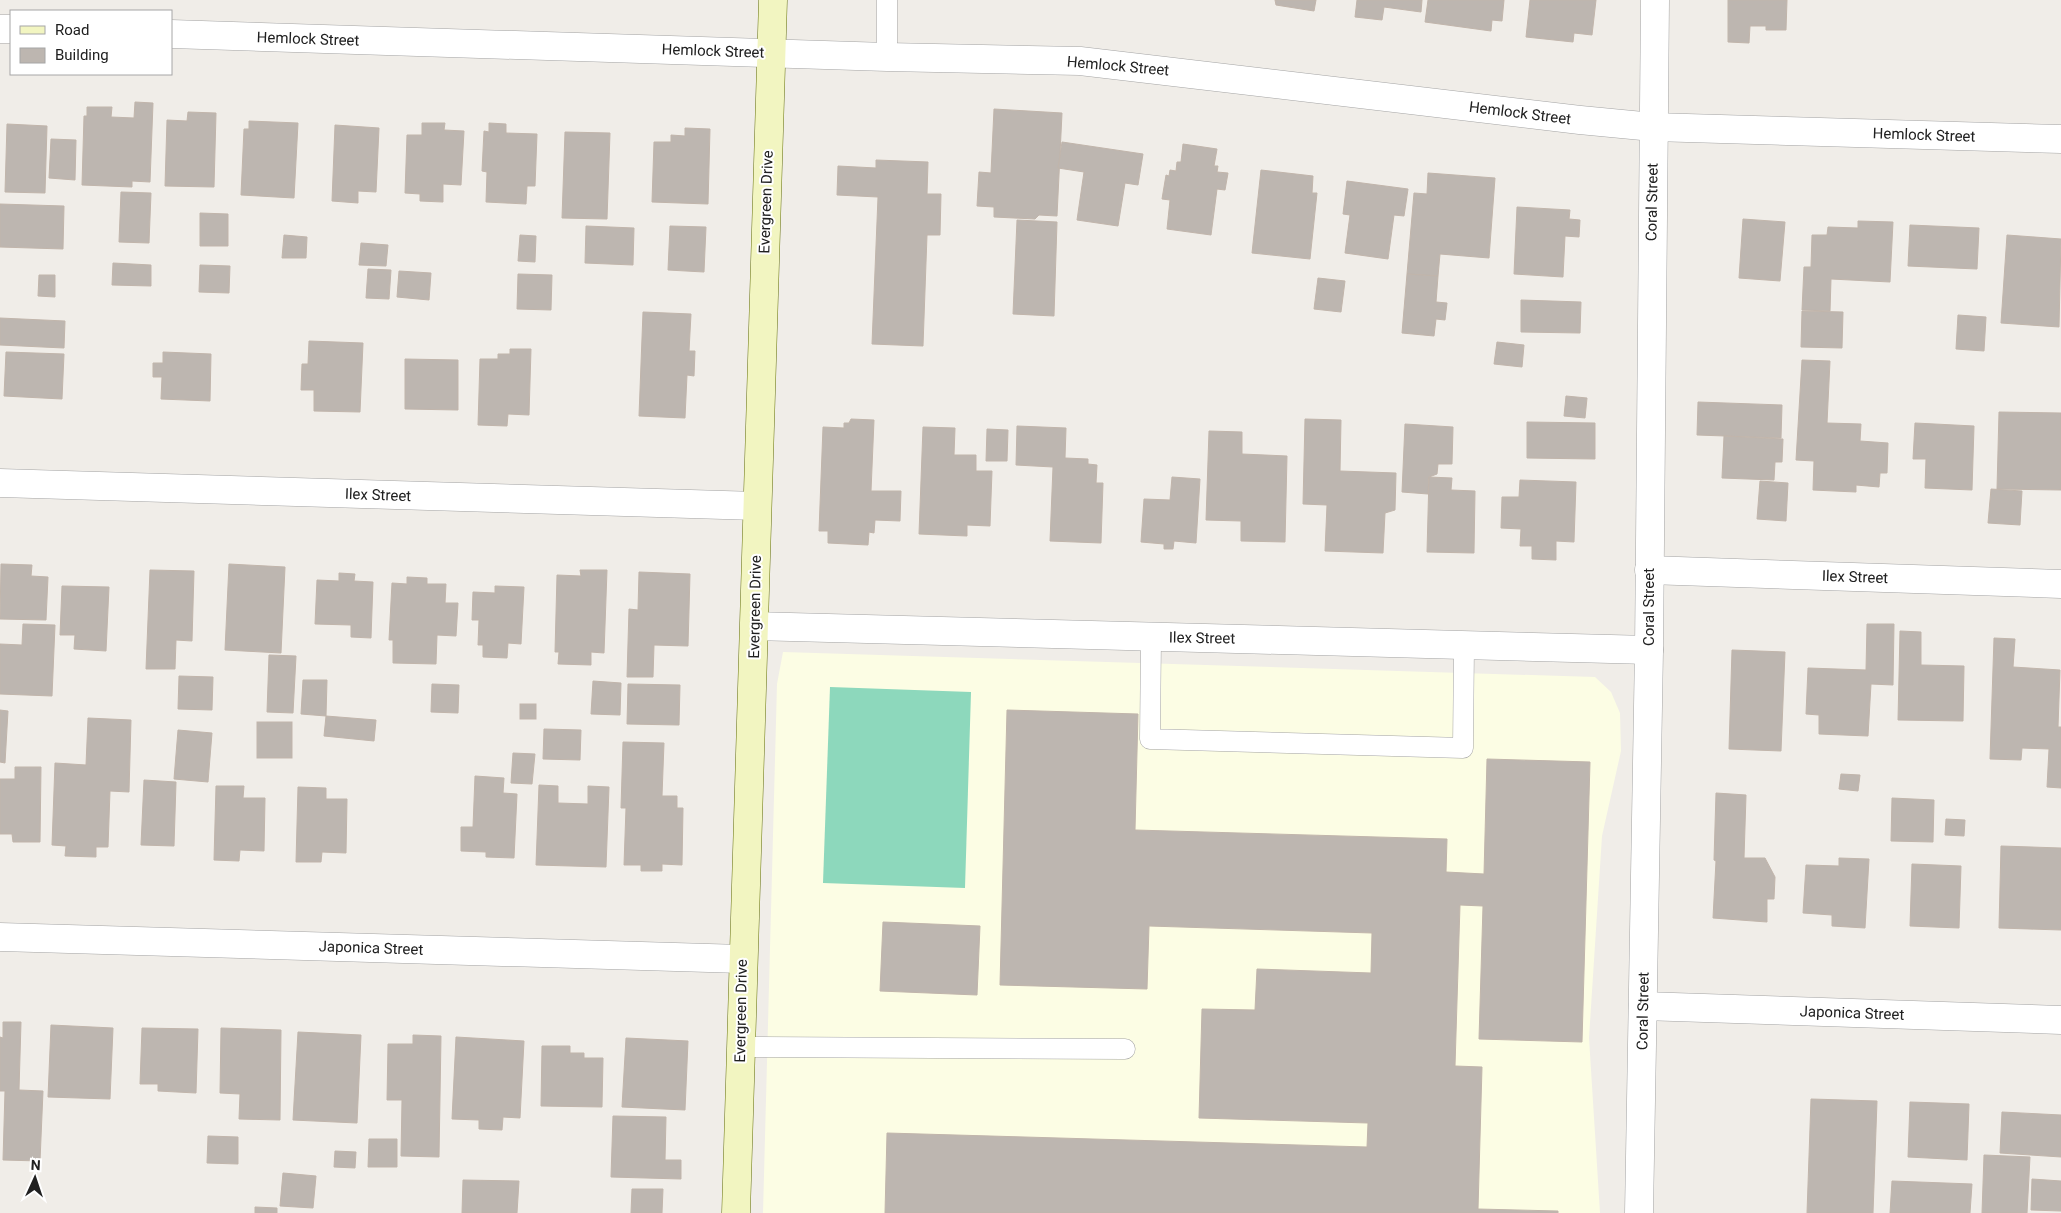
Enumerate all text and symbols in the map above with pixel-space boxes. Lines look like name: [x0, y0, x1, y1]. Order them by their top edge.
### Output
legend: [10, 10, 172, 75]
text: Road: [55, 21, 89, 39]
street label: Hemlock Street: [256, 28, 360, 50]
street label: Hemlock Street: [661, 40, 765, 62]
text: Building: [55, 46, 109, 64]
street label: Hemlock Street: [1066, 53, 1170, 79]
street label: Hemlock Street: [1468, 98, 1572, 128]
street label: Hemlock Street: [1872, 124, 1976, 146]
street label: Evergreen Drive: [755, 150, 777, 254]
street label: Coral Street: [1642, 163, 1662, 241]
street label: Ilex Street: [344, 485, 412, 505]
street label: Evergreen Drive: [745, 555, 765, 659]
street label: Ilex Street: [1821, 567, 1889, 587]
street label: Coral Street: [1640, 568, 1658, 646]
street label: Ilex Street: [1169, 628, 1235, 648]
street label: Japonica Street: [318, 937, 424, 959]
street label: Evergreen Drive: [731, 959, 751, 1063]
street label: Coral Street: [1633, 972, 1653, 1050]
street label: Japonica Street: [1799, 1002, 1905, 1024]
north arrow: [10, 1153, 60, 1203]
text: N: [30, 1157, 41, 1173]

